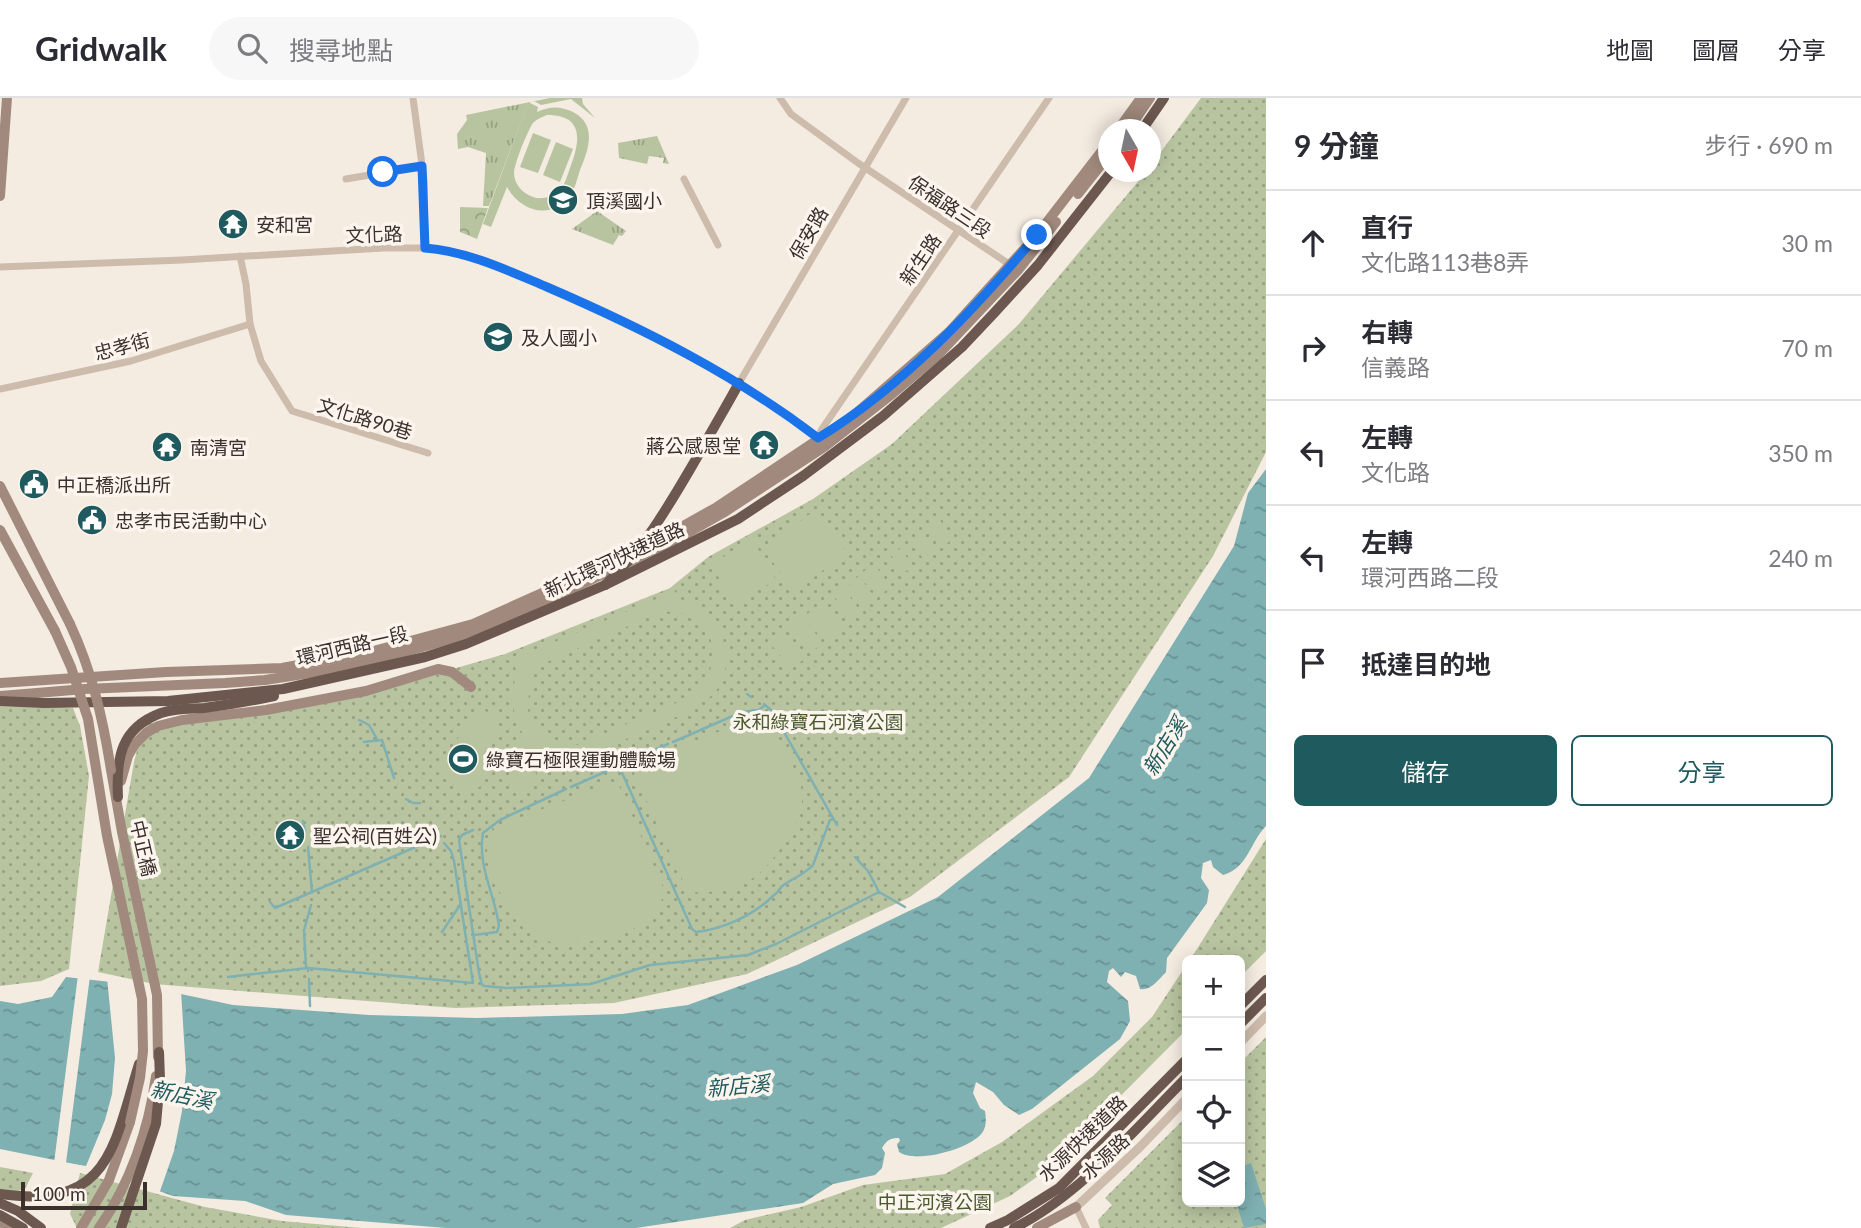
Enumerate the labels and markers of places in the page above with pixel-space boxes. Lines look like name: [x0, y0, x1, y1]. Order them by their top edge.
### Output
school or university icon: 頂溪國小: [546, 183, 580, 217]
place label: 頂溪國小: [586, 189, 662, 212]
temple icon: 安和宮: [216, 207, 250, 241]
place label: 安和宮: [256, 213, 313, 236]
school or university icon: 及人國小: [481, 320, 515, 354]
place label: 及人國小: [521, 326, 597, 349]
temple icon: 蔣公感恩堂: [747, 428, 781, 462]
temple icon: 南清宮: [150, 430, 184, 464]
place label: 蔣公感恩堂: [646, 434, 741, 457]
place label: 南清宮: [190, 436, 247, 459]
public building icon: 中正橋派出所: [17, 467, 51, 501]
place label: 中正橋派出所: [57, 473, 171, 496]
public building icon: 忠孝市民活動中心: [75, 503, 109, 537]
place label: 忠孝市民活動中心: [115, 509, 267, 532]
sports icon: 綠寶石極限運動體驗場: [446, 742, 480, 776]
place label: 綠寶石極限運動體驗場: [486, 748, 676, 771]
temple icon: 聖公祠(百姓公): [273, 818, 307, 852]
place label: 聖公祠(百姓公): [313, 824, 437, 847]

